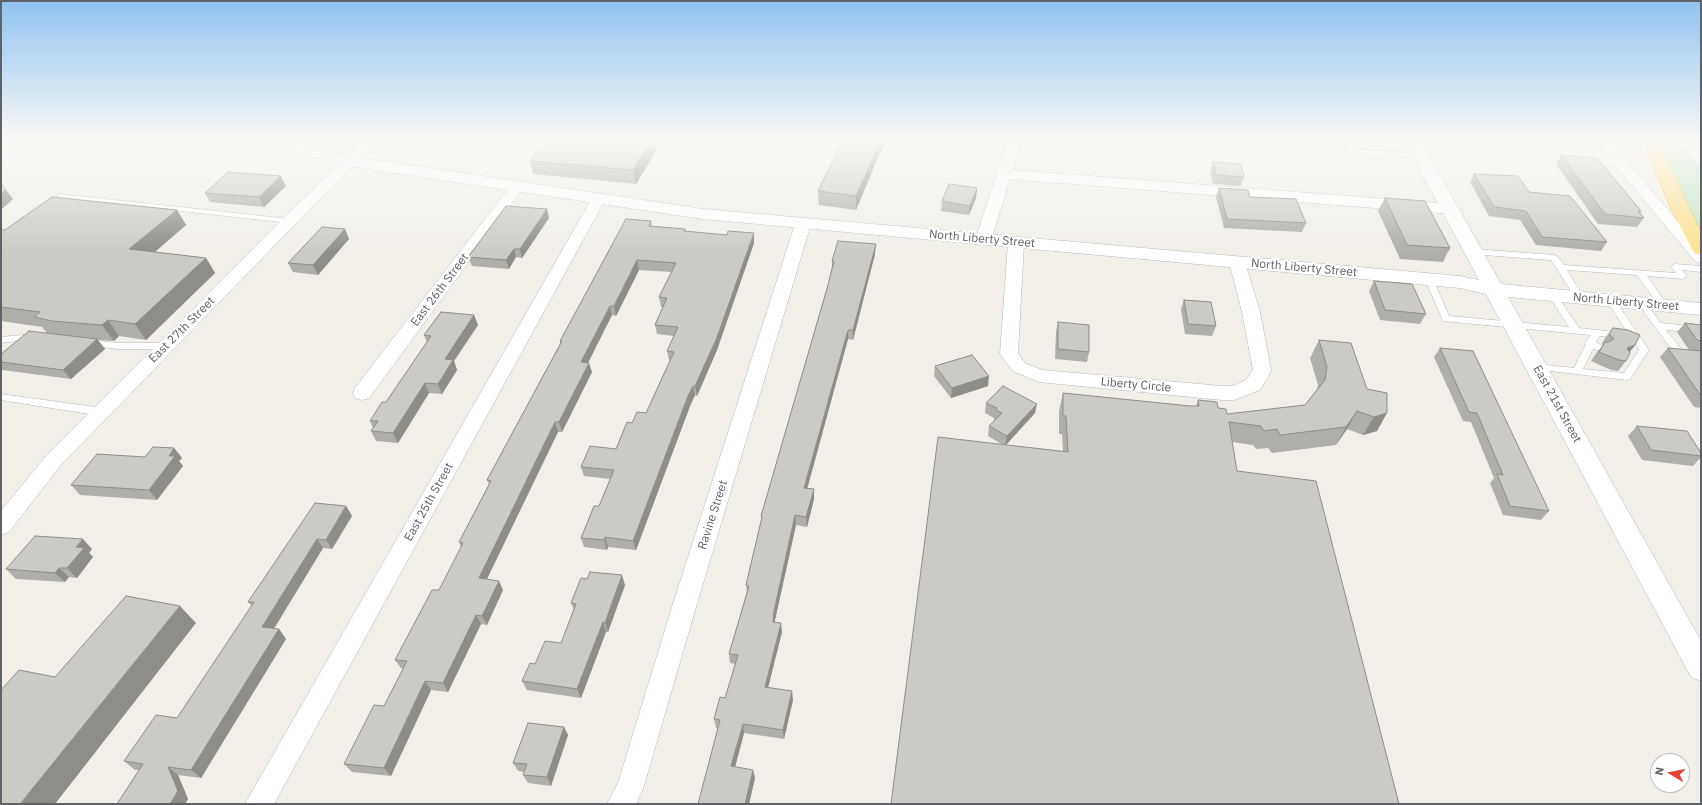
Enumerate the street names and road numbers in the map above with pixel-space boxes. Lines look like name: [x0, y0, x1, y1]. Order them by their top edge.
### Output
street label: North Liberty Street: [928, 227, 1036, 251]
street label: East 26th Street: [408, 251, 472, 329]
street label: North Liberty Street: [1250, 256, 1358, 280]
street label: North Liberty Street: [1572, 290, 1680, 314]
street label: East 27th Street: [146, 294, 218, 366]
street label: East 21st Street: [1530, 363, 1584, 445]
street label: Liberty Circle: [1100, 375, 1172, 395]
street label: East 25th Street: [402, 460, 456, 544]
street label: Ravine Street: [695, 479, 731, 551]

